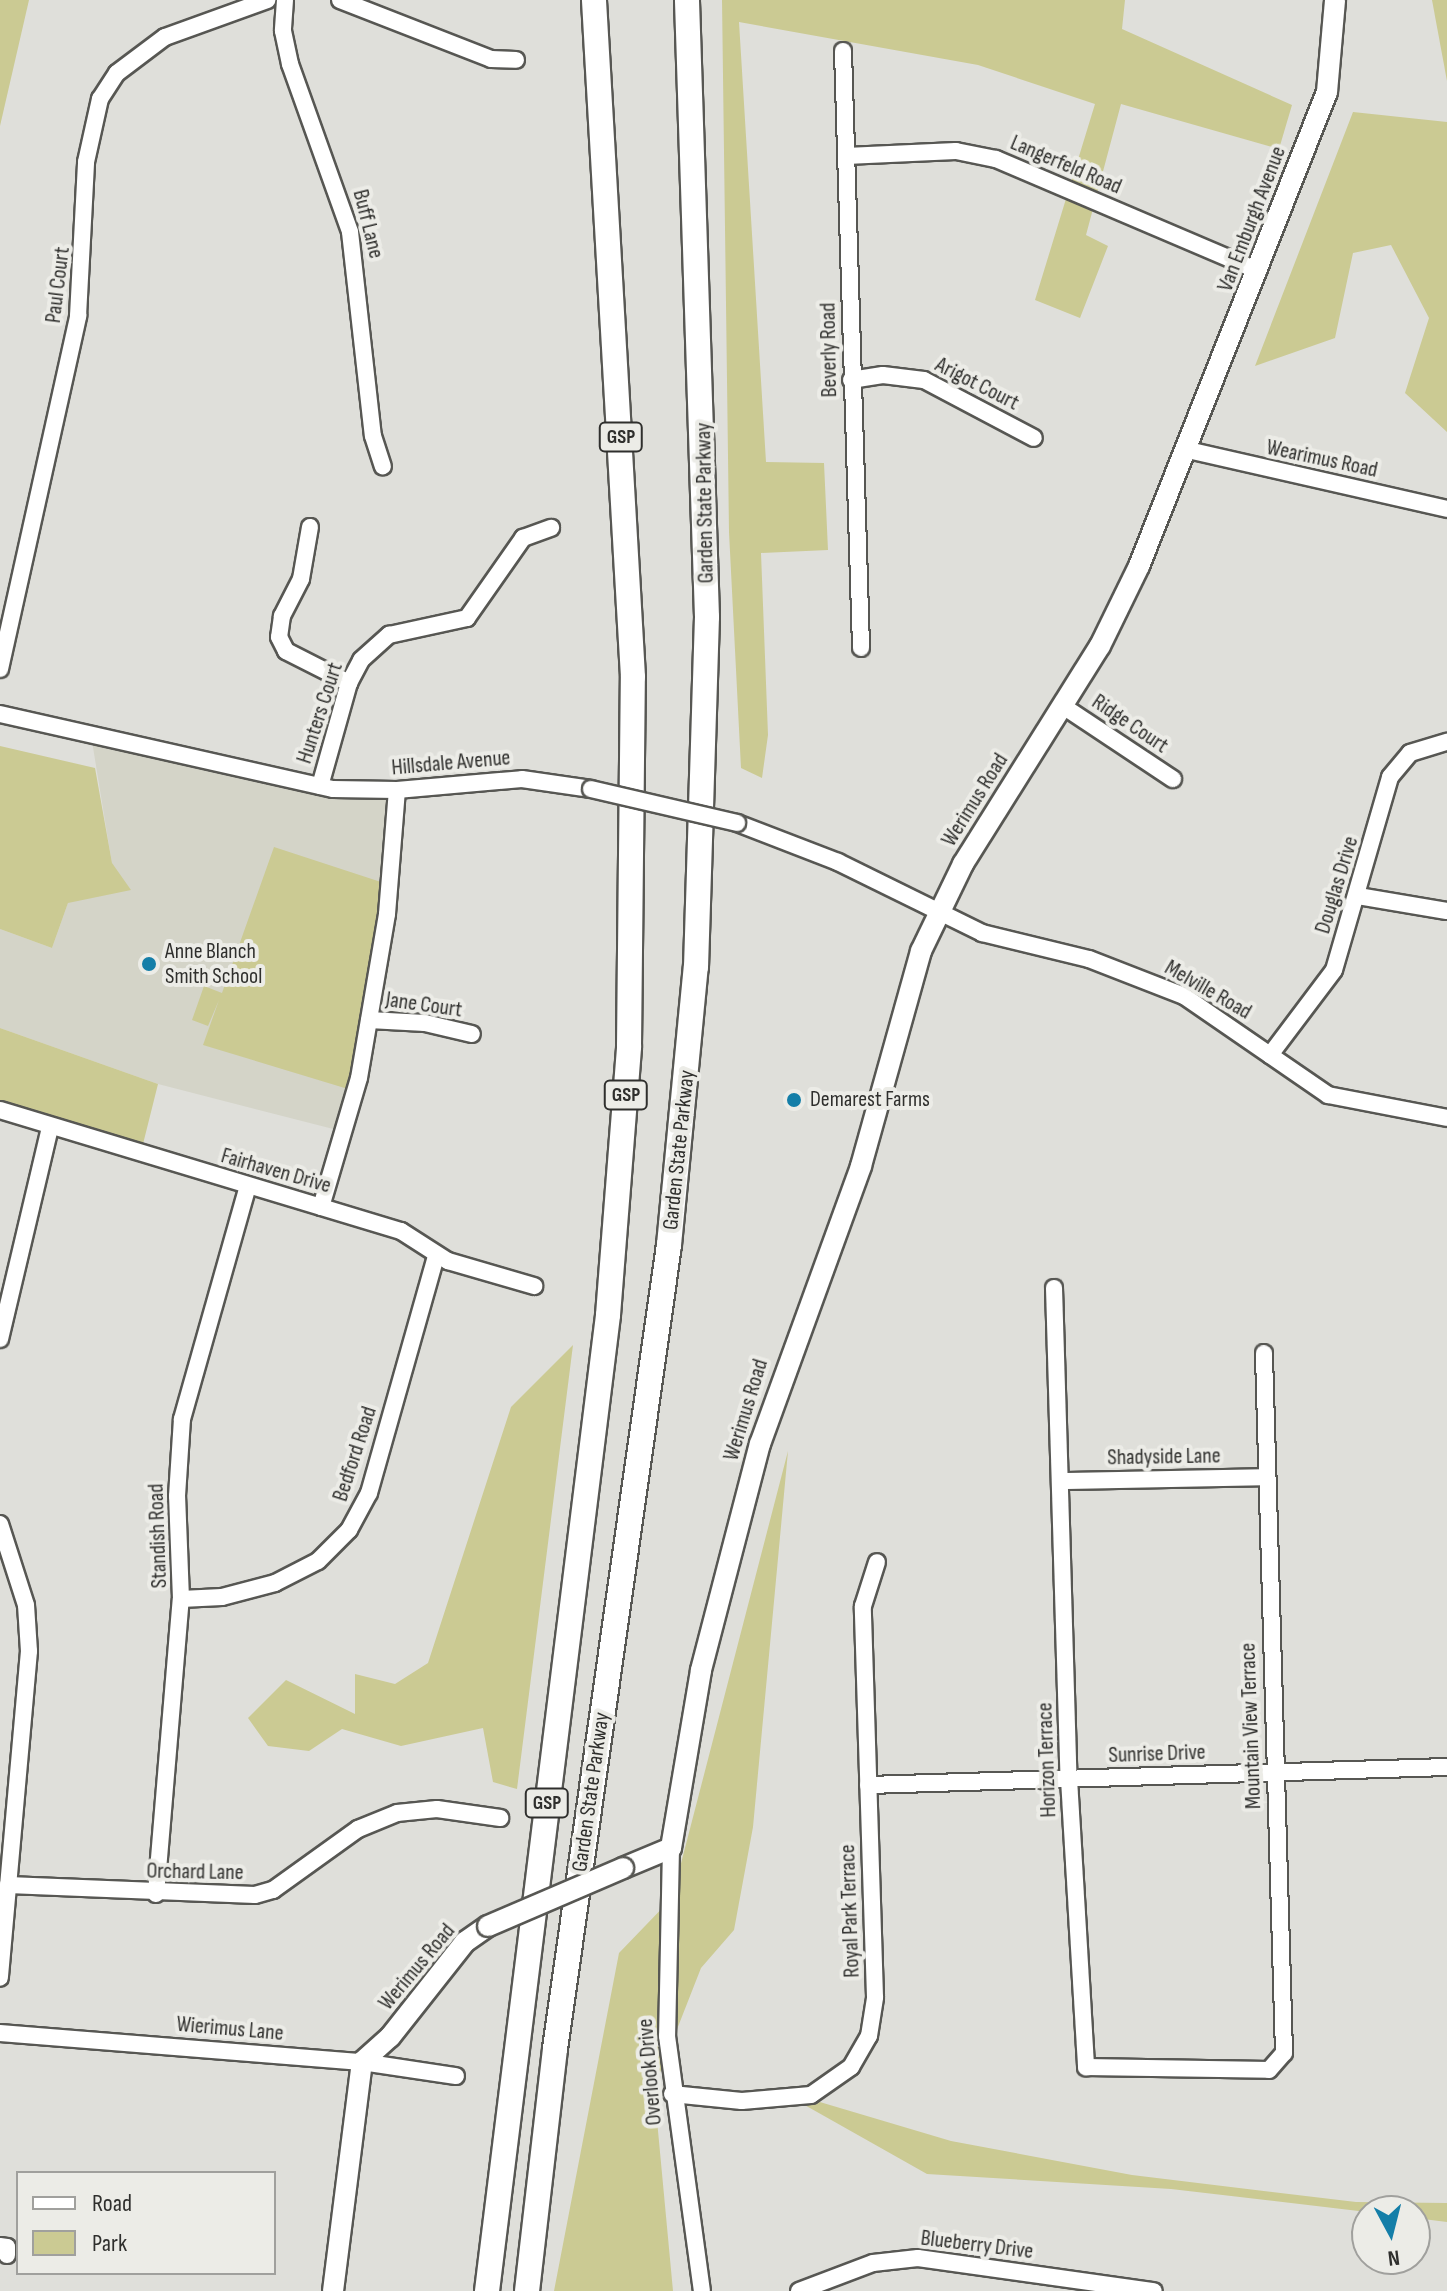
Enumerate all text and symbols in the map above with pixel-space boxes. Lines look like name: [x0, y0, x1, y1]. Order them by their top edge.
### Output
street label: Langerfeld Road: [1006, 130, 1126, 200]
street label: Van Emburgh Avenue: [1212, 143, 1292, 295]
street label: Buff Lane: [347, 187, 389, 261]
street label: Paul Court: [40, 246, 76, 324]
street label: Beverly Road: [815, 302, 843, 398]
street label: Arigot Court: [931, 352, 1023, 416]
road number: GSP: [597, 421, 645, 453]
street label: Garden State Parkway: [690, 422, 720, 584]
street label: Wearimus Road: [1264, 434, 1380, 484]
street label: Hunters Court: [291, 659, 349, 767]
street label: Ridge Court: [1087, 689, 1173, 759]
street label: Hillsdale Avenue: [390, 745, 512, 781]
street label: Werimus Road: [936, 749, 1014, 851]
street label: Douglas Drive: [1310, 833, 1364, 937]
place label: Anne Blanch Smith School: [165, 938, 262, 990]
marker: Anne Blanch Smith School: [140, 955, 158, 973]
street label: Melville Road: [1160, 955, 1256, 1025]
street label: Jane Court: [384, 987, 464, 1023]
street label: Garden State Parkway: [657, 1069, 701, 1231]
road number: GSP: [602, 1079, 650, 1111]
place label: Demarest Farms: [810, 1087, 930, 1113]
marker: Demarest Farms: [785, 1091, 803, 1109]
street label: Fairhaven Drive: [218, 1143, 334, 1199]
street label: Werimus Road: [718, 1356, 774, 1464]
street label: Bedford Road: [327, 1403, 383, 1505]
street label: Shadyside Lane: [1107, 1443, 1221, 1471]
street label: Standish Road: [143, 1483, 173, 1589]
street label: Mountain View Terrace: [1235, 1642, 1267, 1810]
street label: Horizon Terrace: [1032, 1702, 1062, 1818]
street label: Garden State Parkway: [567, 1711, 615, 1873]
street label: Sunrise Drive: [1108, 1739, 1206, 1769]
road number: GSP: [523, 1787, 571, 1819]
street label: Royal Park Terrace: [834, 1844, 866, 1978]
street label: Orchard Lane: [146, 1858, 244, 1886]
street label: Werimus Road: [373, 1918, 461, 2016]
street label: Wierimus Lane: [175, 2011, 285, 2047]
street label: Overlook Drive: [632, 2018, 668, 2126]
legend: [16, 2171, 276, 2275]
text: Road: [92, 2189, 132, 2218]
north arrow: [1351, 2195, 1431, 2275]
street label: Blueberry Drive: [919, 2225, 1035, 2265]
text: Park: [92, 2229, 127, 2258]
text: N: [1386, 2243, 1401, 2271]

